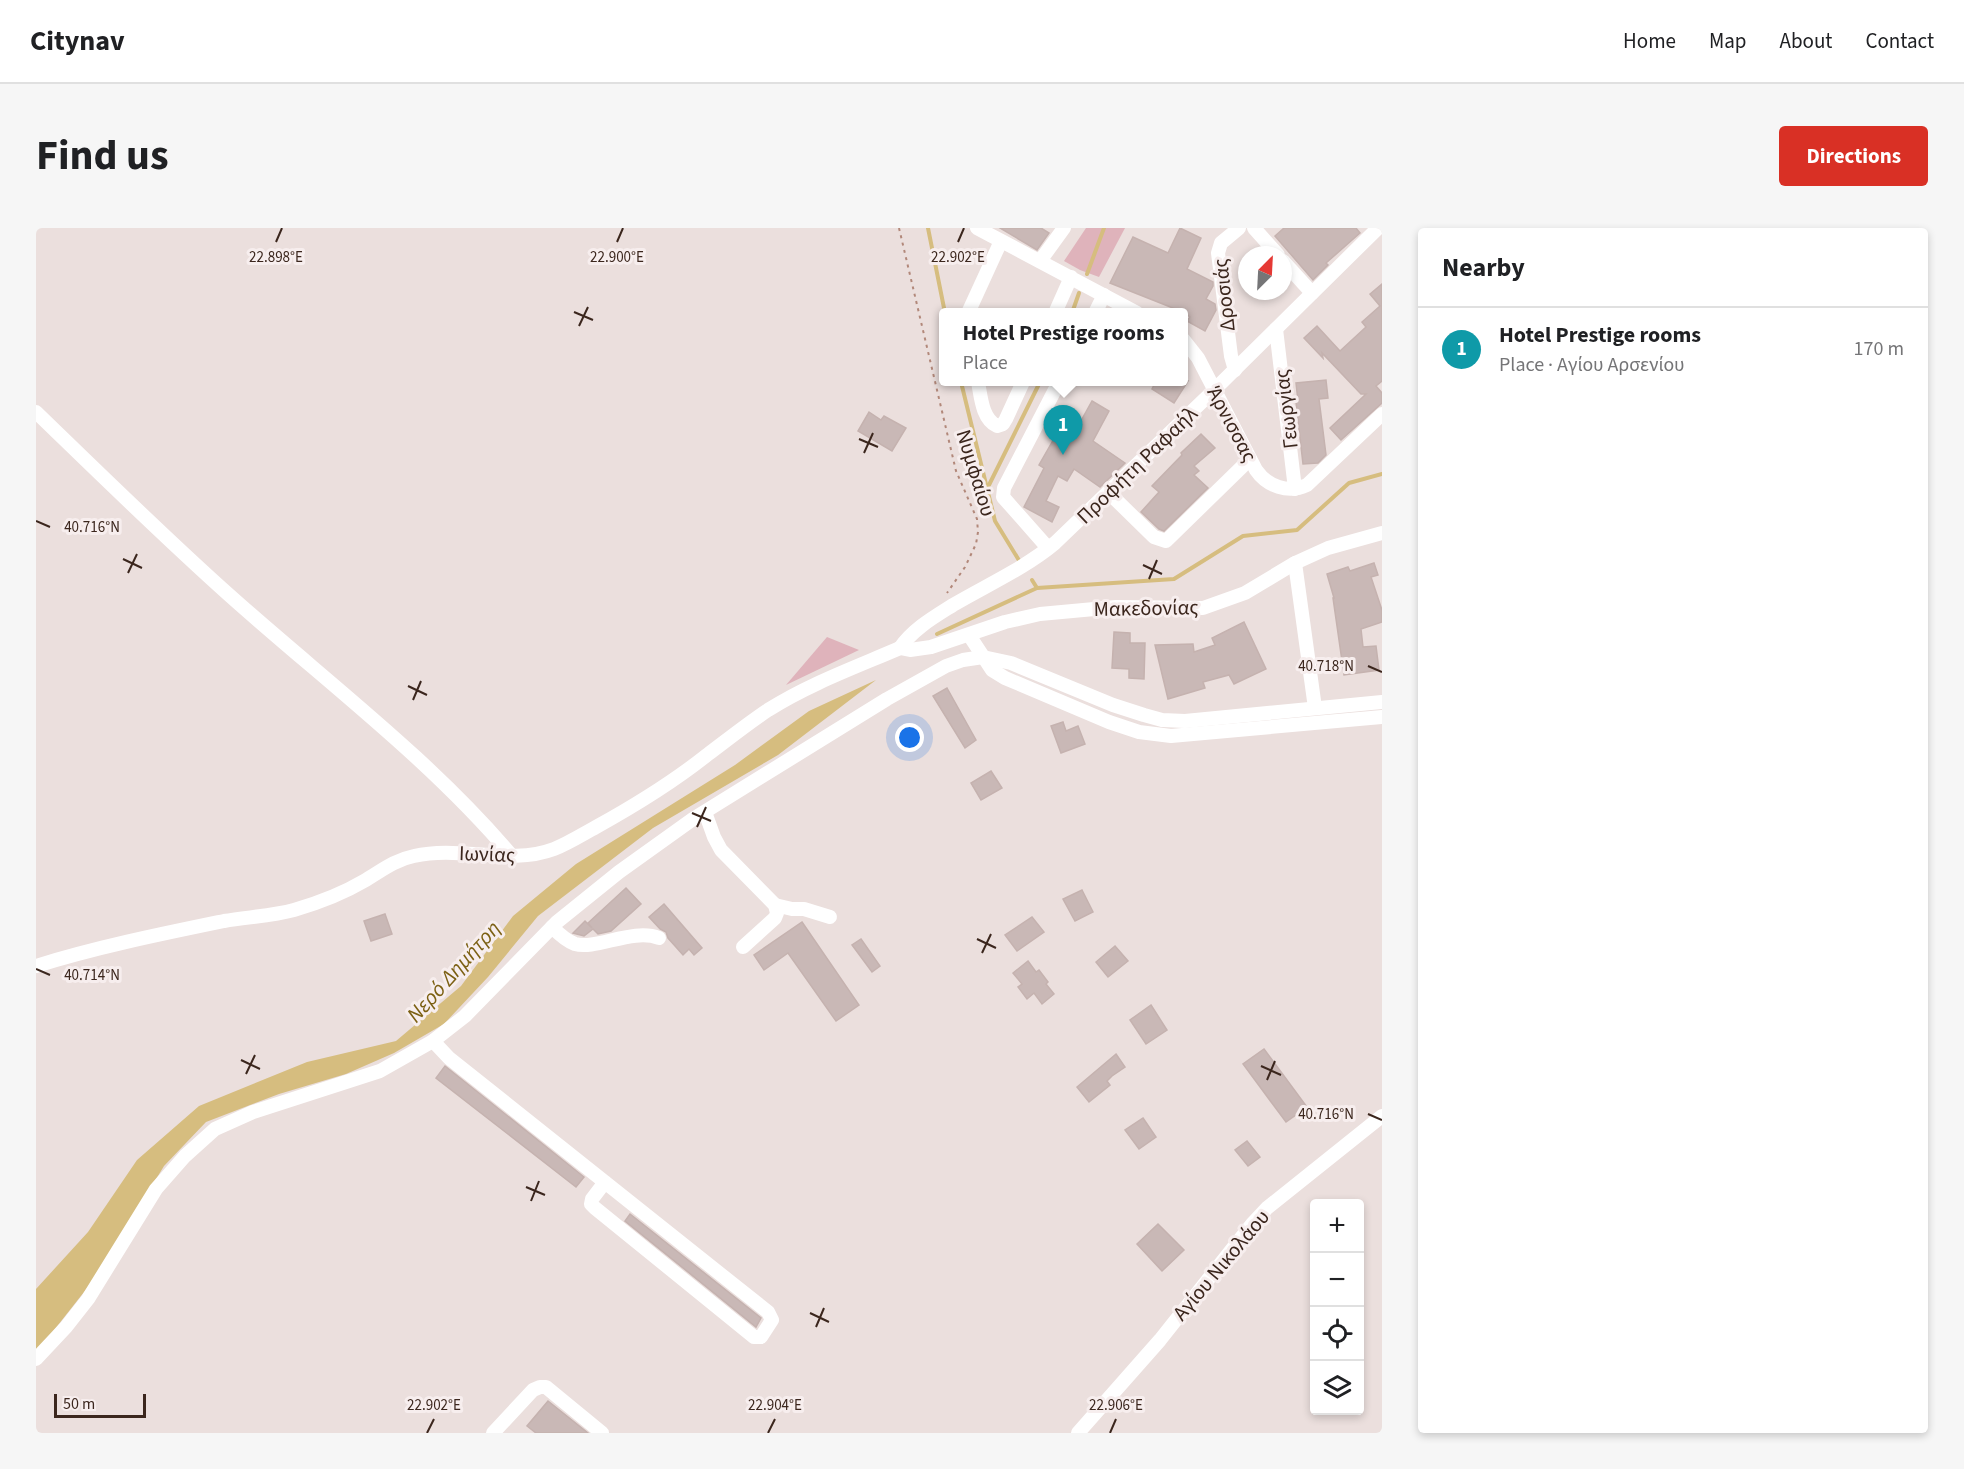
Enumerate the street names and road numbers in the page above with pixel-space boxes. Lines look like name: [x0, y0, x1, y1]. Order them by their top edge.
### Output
street label: Δροσιάς: [1205, 257, 1243, 333]
street label: Γεωργίας: [1266, 367, 1306, 451]
street label: Άρνισσας: [1200, 381, 1264, 467]
street label: Προφήτη Ραφαήλ: [1070, 399, 1205, 531]
street label: Νυμφαίου: [949, 426, 1003, 520]
street label: Μακεδονίας: [1093, 592, 1199, 624]
street label: Ιωνίας: [458, 838, 516, 870]
street label: Αγίου Νικολάου: [1166, 1203, 1276, 1327]

